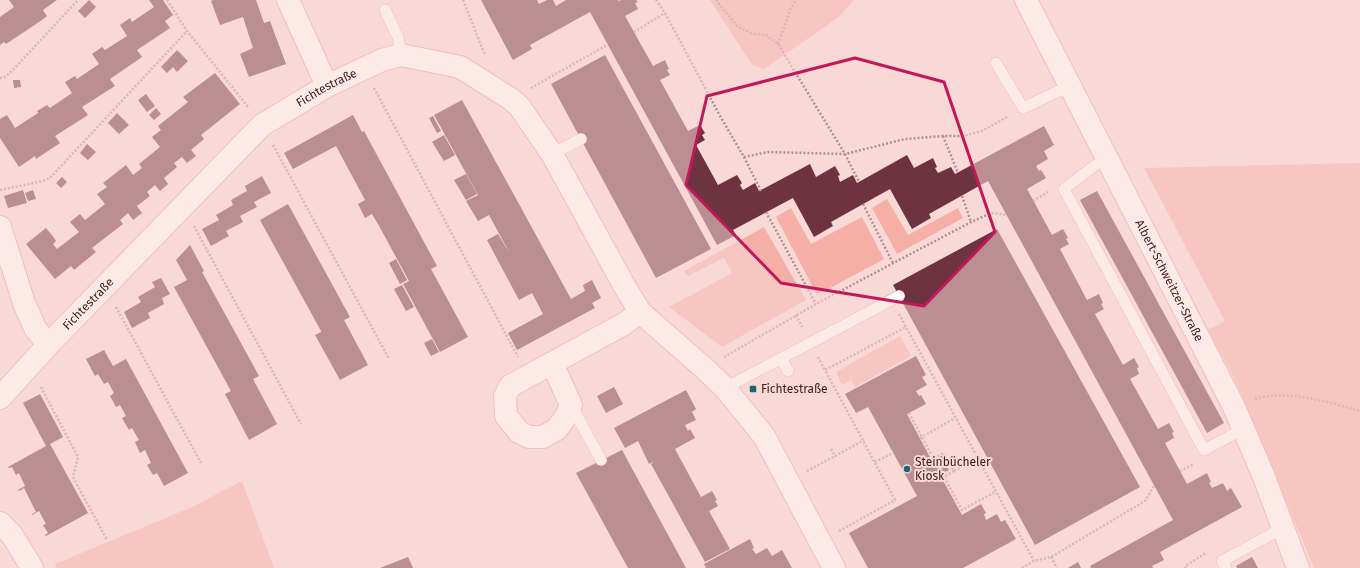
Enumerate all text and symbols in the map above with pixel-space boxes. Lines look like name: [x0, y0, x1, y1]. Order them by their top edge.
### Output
street label: Fichtestraße: [294, 66, 359, 110]
street label: Albert-Schweitzer-Straße: [1132, 217, 1206, 344]
street label: Fichtestraße: [60, 275, 116, 333]
place label: Fichtestraße: [761, 382, 828, 396]
marker: Fichtestraße: [748, 384, 758, 394]
place label: Steinbücheler Kiosk: [915, 455, 991, 483]
marker: Steinbücheler Kiosk: [902, 464, 912, 474]

